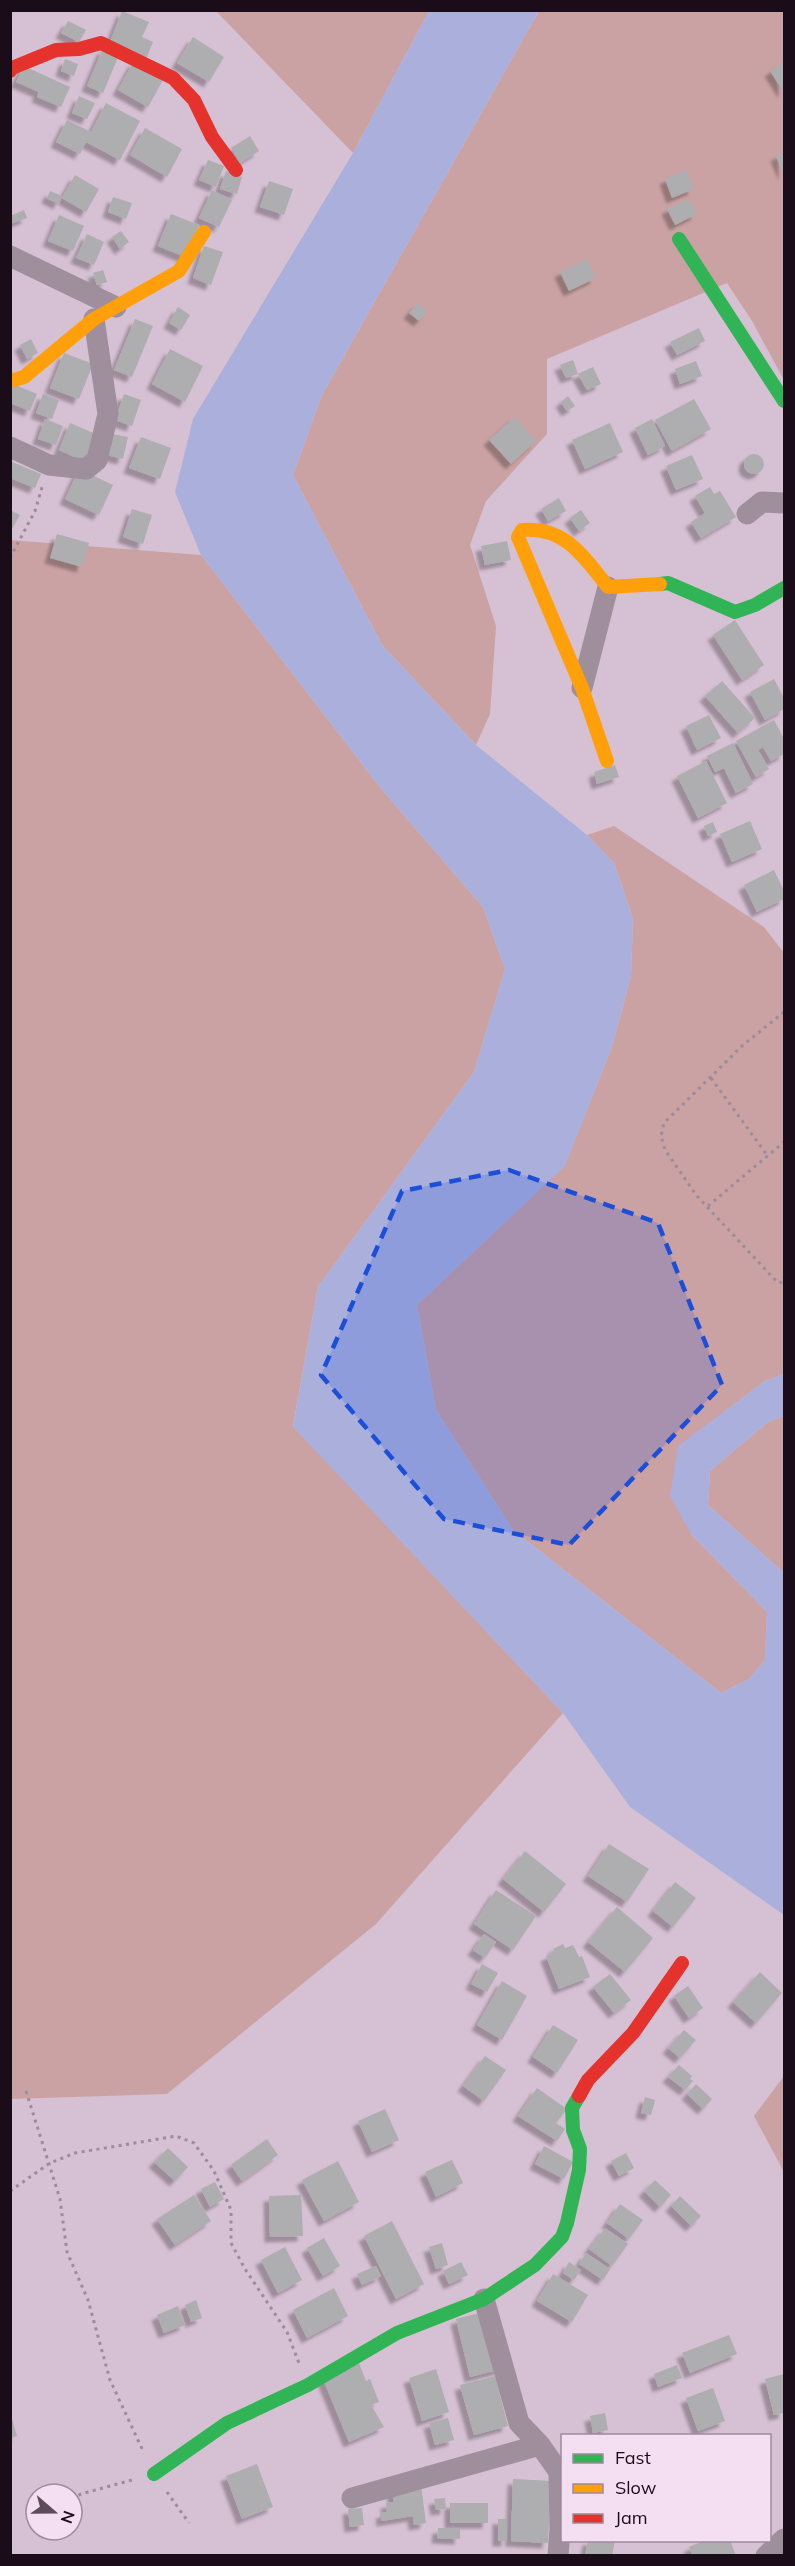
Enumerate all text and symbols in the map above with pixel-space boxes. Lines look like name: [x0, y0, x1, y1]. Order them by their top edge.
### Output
legend: [561, 2434, 771, 2542]
text: Fast: [615, 2446, 651, 2469]
text: Slow: [615, 2476, 657, 2499]
north arrow: [24, 2482, 84, 2542]
text: Jam: [615, 2506, 648, 2529]
text: N: [57, 2508, 80, 2526]

